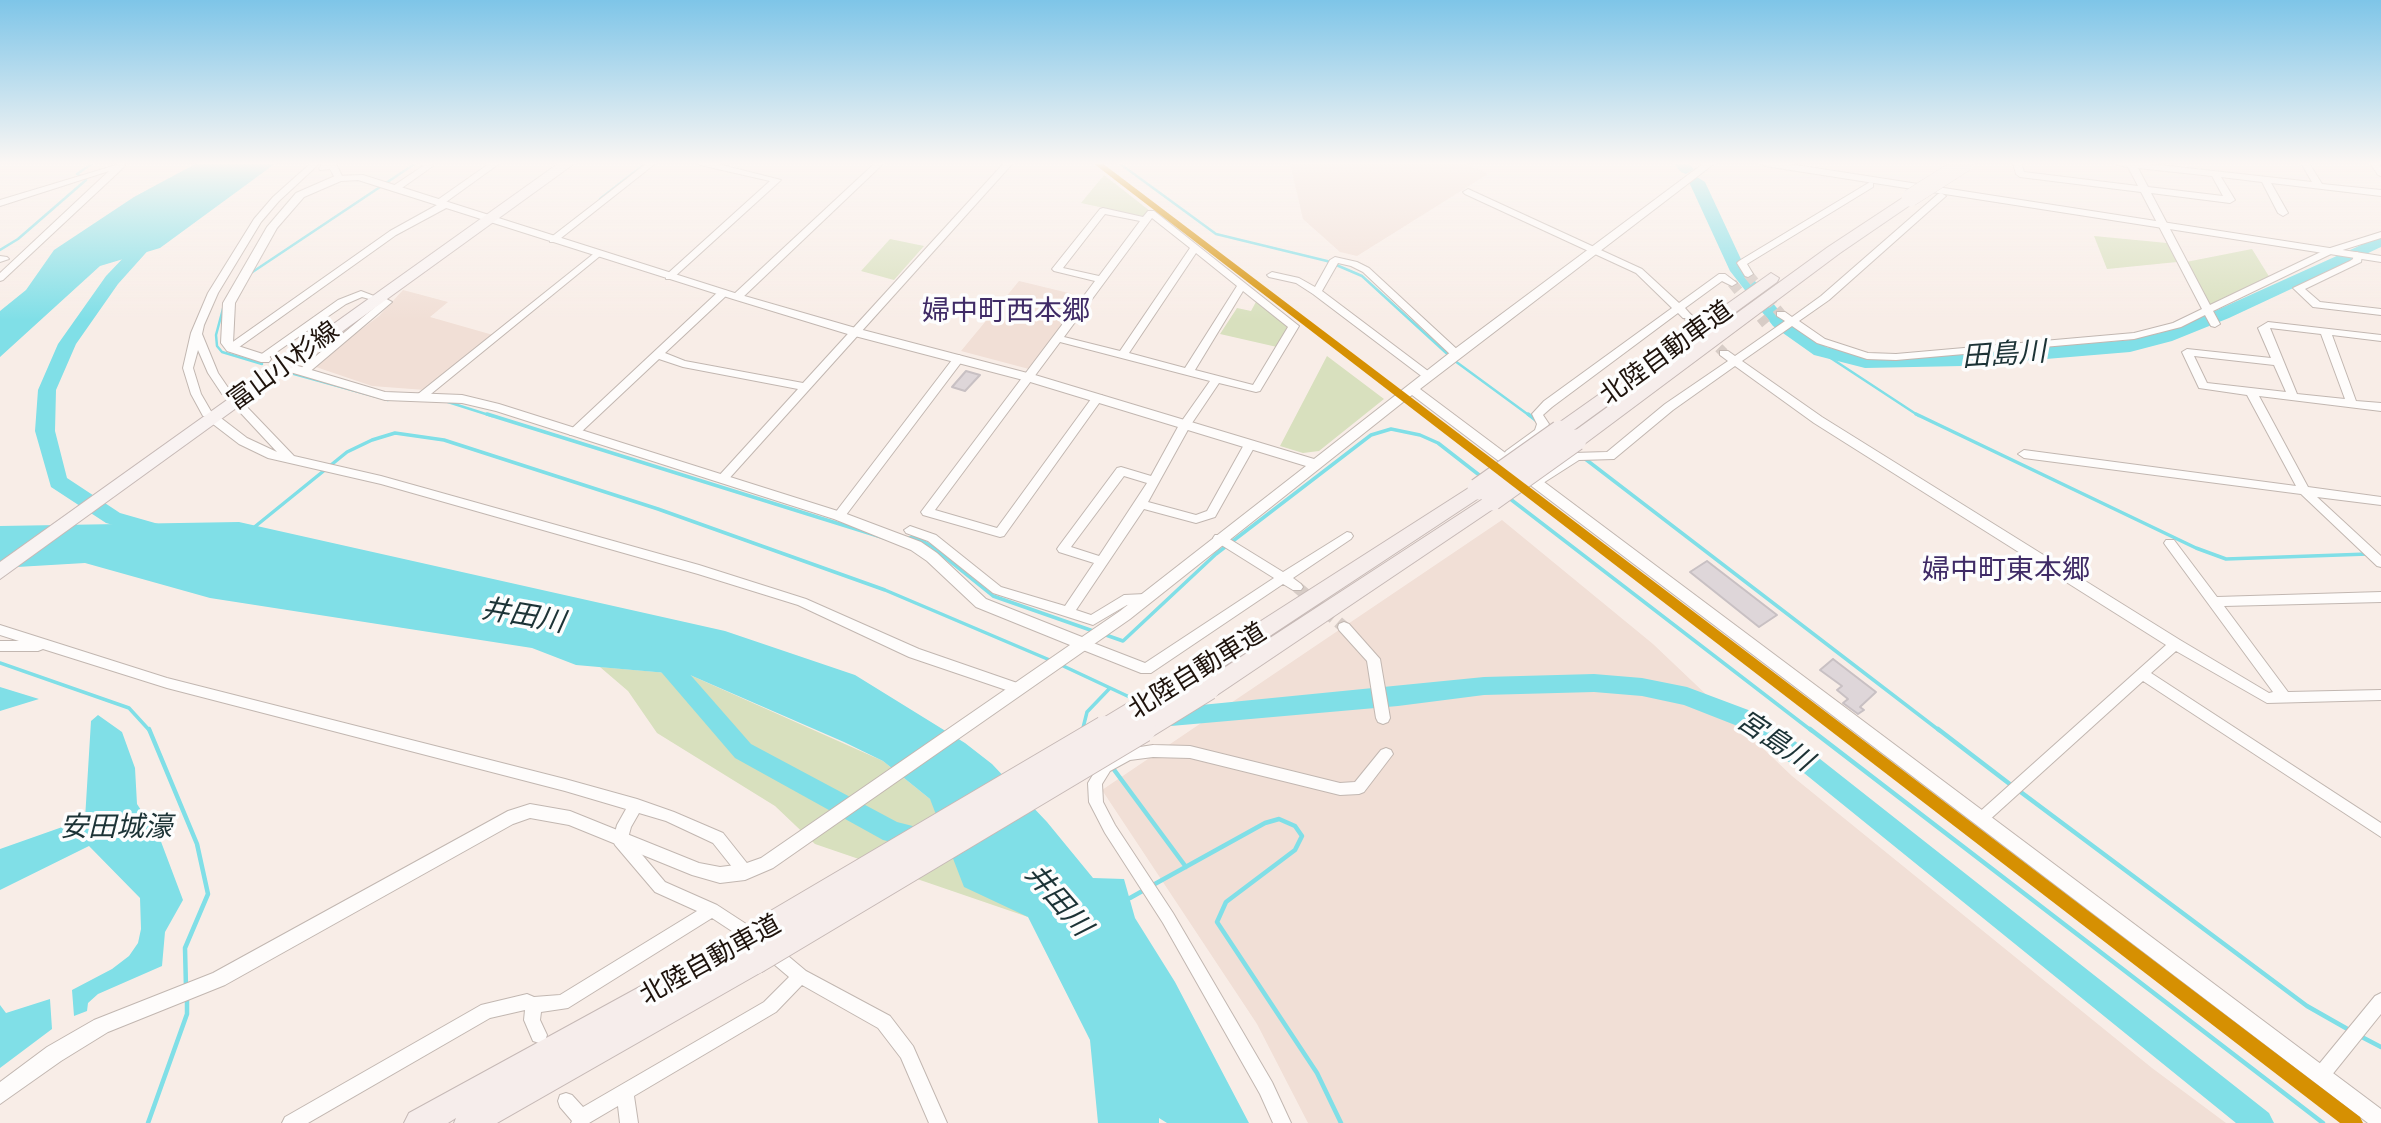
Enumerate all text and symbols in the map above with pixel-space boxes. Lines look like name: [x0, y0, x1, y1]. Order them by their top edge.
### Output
district label: 婦中町西本郷: [922, 296, 1090, 330]
street label: 北陸自動車道: [1595, 296, 1739, 412]
street label: 富山小杉線: [222, 316, 346, 418]
water label: 田島川: [1961, 336, 2047, 376]
district label: 婦中町東本郷: [1922, 555, 2090, 589]
water label: 井田川: [479, 593, 567, 641]
street label: 北陸自動車道: [1124, 617, 1272, 727]
water label: 宮島川: [1730, 705, 1818, 779]
water label: 安田城濠: [60, 812, 172, 846]
water label: 井田川: [1017, 858, 1097, 944]
street label: 北陸自動車道: [635, 910, 787, 1012]

